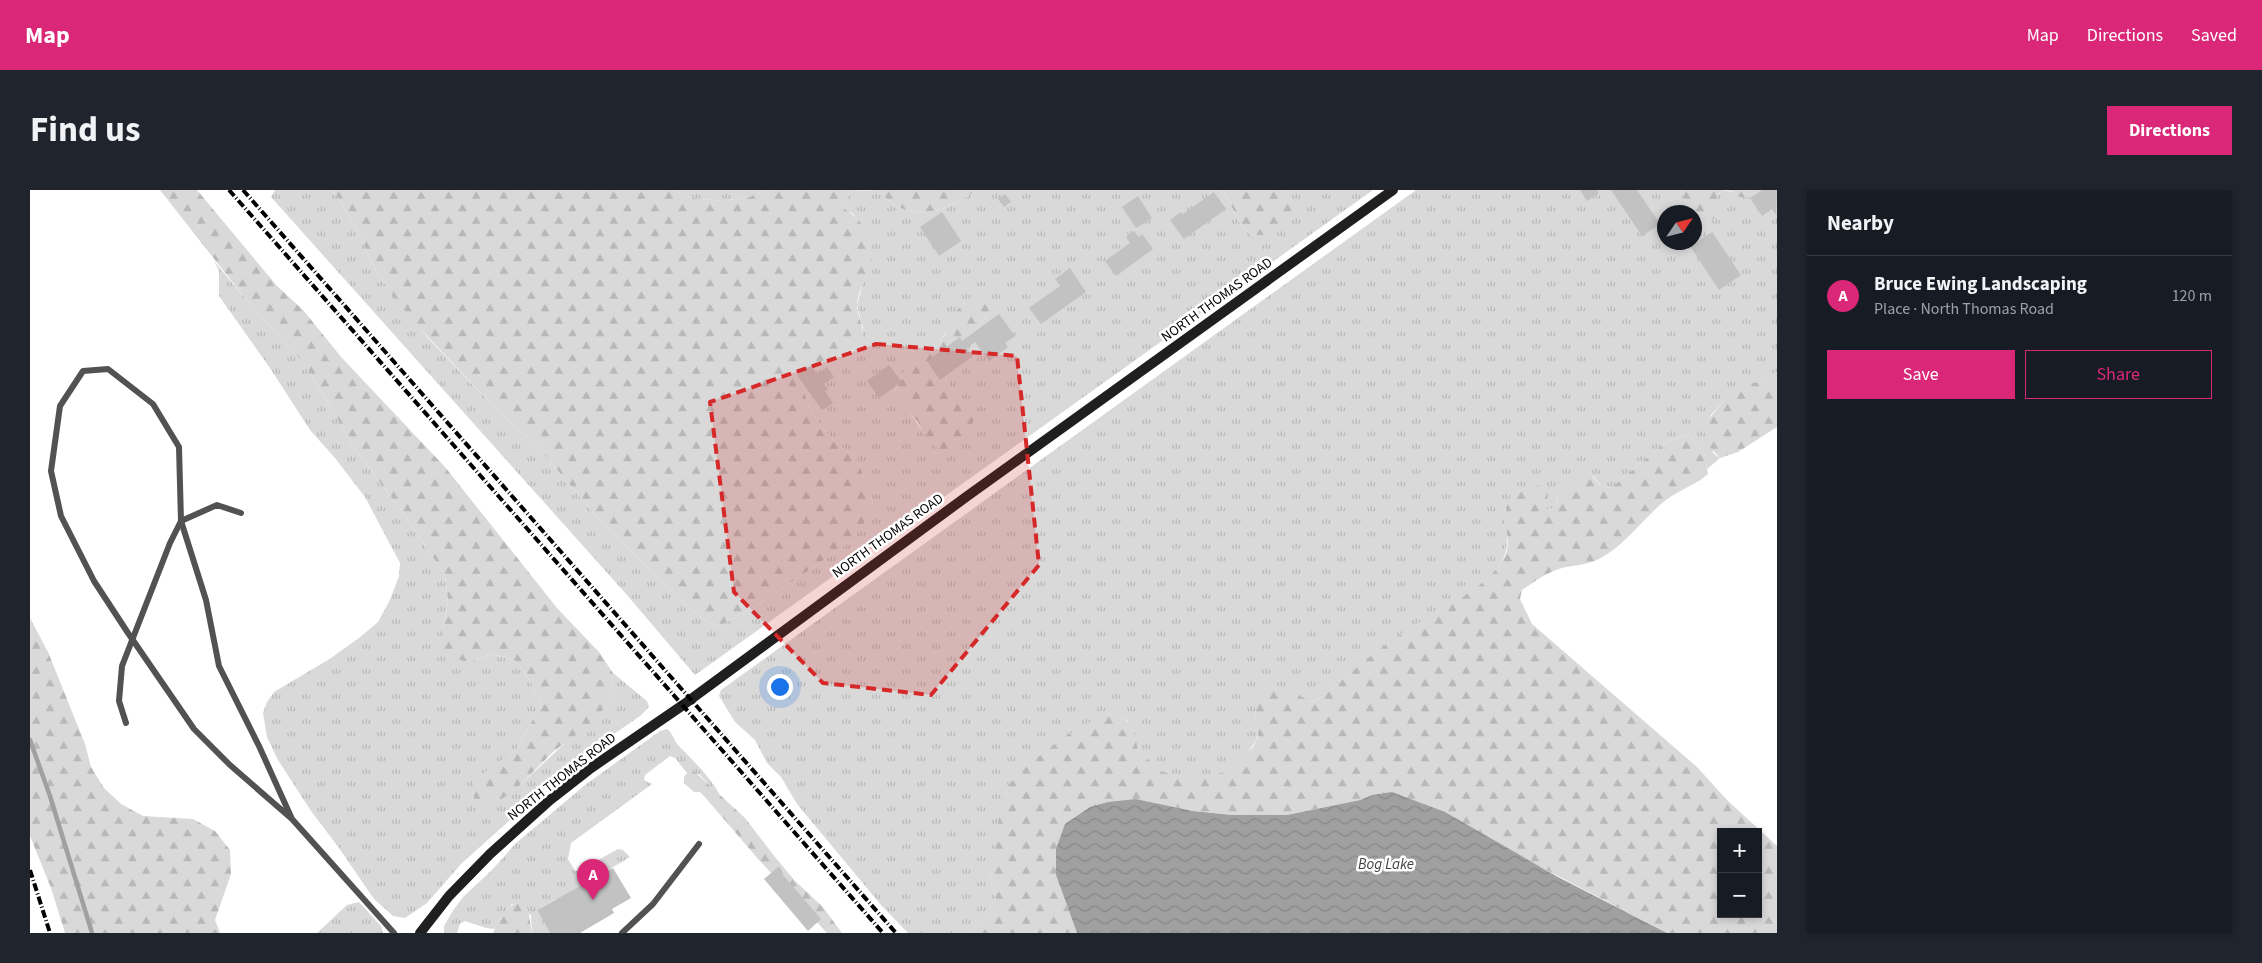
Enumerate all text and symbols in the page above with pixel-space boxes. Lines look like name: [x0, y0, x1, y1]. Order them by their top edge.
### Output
text: Map: [25, 18, 70, 53]
text: Map: [2027, 23, 2059, 48]
text: Directions: [2087, 23, 2163, 48]
text: Saved: [2191, 23, 2237, 48]
text: Find us: [30, 105, 140, 155]
button: Directions: [2107, 106, 2232, 155]
north arrow: [1657, 205, 1702, 250]
text: Nearby: [1827, 208, 1894, 238]
street label: NORTH THOMAS ROAD: [1157, 253, 1277, 347]
text: Bruce Ewing Landscaping: [1874, 271, 2087, 298]
text: A: [1838, 285, 1848, 307]
text: 120 m: [2172, 285, 2212, 307]
text: Place · North Thomas Road: [1874, 298, 2054, 320]
button: Save: [1827, 350, 2015, 399]
button: Share: [2025, 350, 2212, 399]
street label: NORTH THOMAS ROAD: [828, 489, 948, 583]
your location: [767, 674, 793, 700]
street label: NORTH THOMAS ROAD: [503, 728, 621, 826]
map controls: [1717, 828, 1762, 918]
button: +: [1717, 828, 1762, 873]
water label: Bog Lake: [1358, 854, 1414, 875]
pin: A: [577, 859, 609, 900]
button: −: [1717, 873, 1762, 918]

